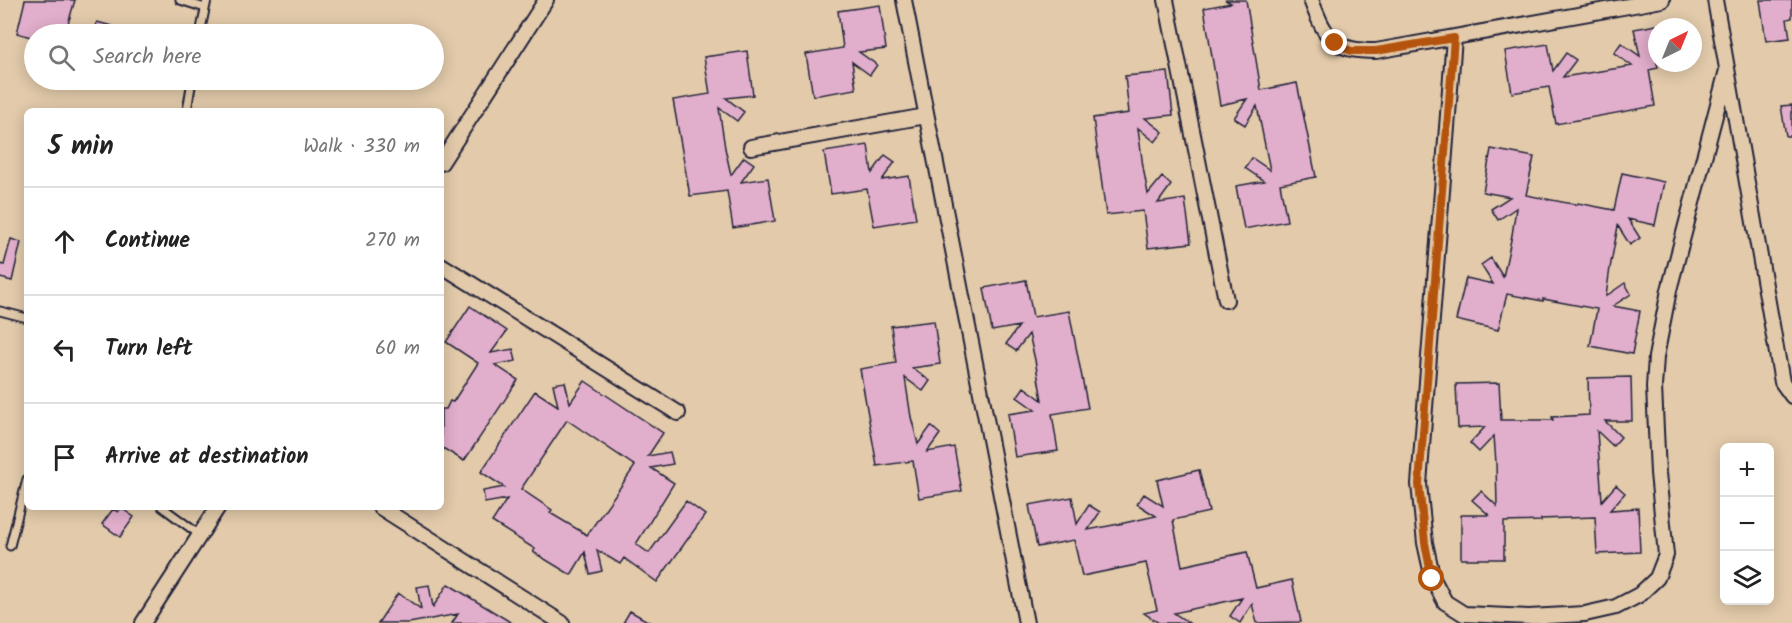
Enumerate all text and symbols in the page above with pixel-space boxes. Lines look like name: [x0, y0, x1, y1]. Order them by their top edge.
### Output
north arrow: [1648, 18, 1702, 72]
search box: [24, 24, 444, 90]
route end: [1321, 29, 1347, 55]
text: Search here: [93, 40, 201, 75]
icon: search: [45, 41, 78, 74]
text: 5 min: [48, 126, 114, 168]
text: Walk · 330 m: [303, 131, 420, 163]
text: Continue: [105, 224, 190, 259]
icon: ahead: [48, 225, 81, 258]
text: 270 m: [365, 225, 420, 257]
text: Turn left: [105, 332, 192, 367]
icon: left: [48, 333, 81, 366]
text: 60 m: [375, 333, 420, 365]
text: Arrive at destination: [105, 440, 308, 475]
icon: arrive: [48, 441, 81, 474]
map controls: [1720, 443, 1774, 605]
button: +: [1720, 443, 1774, 497]
button: −: [1720, 497, 1774, 551]
button: layers: [1720, 551, 1774, 605]
route start: [1418, 565, 1444, 591]

